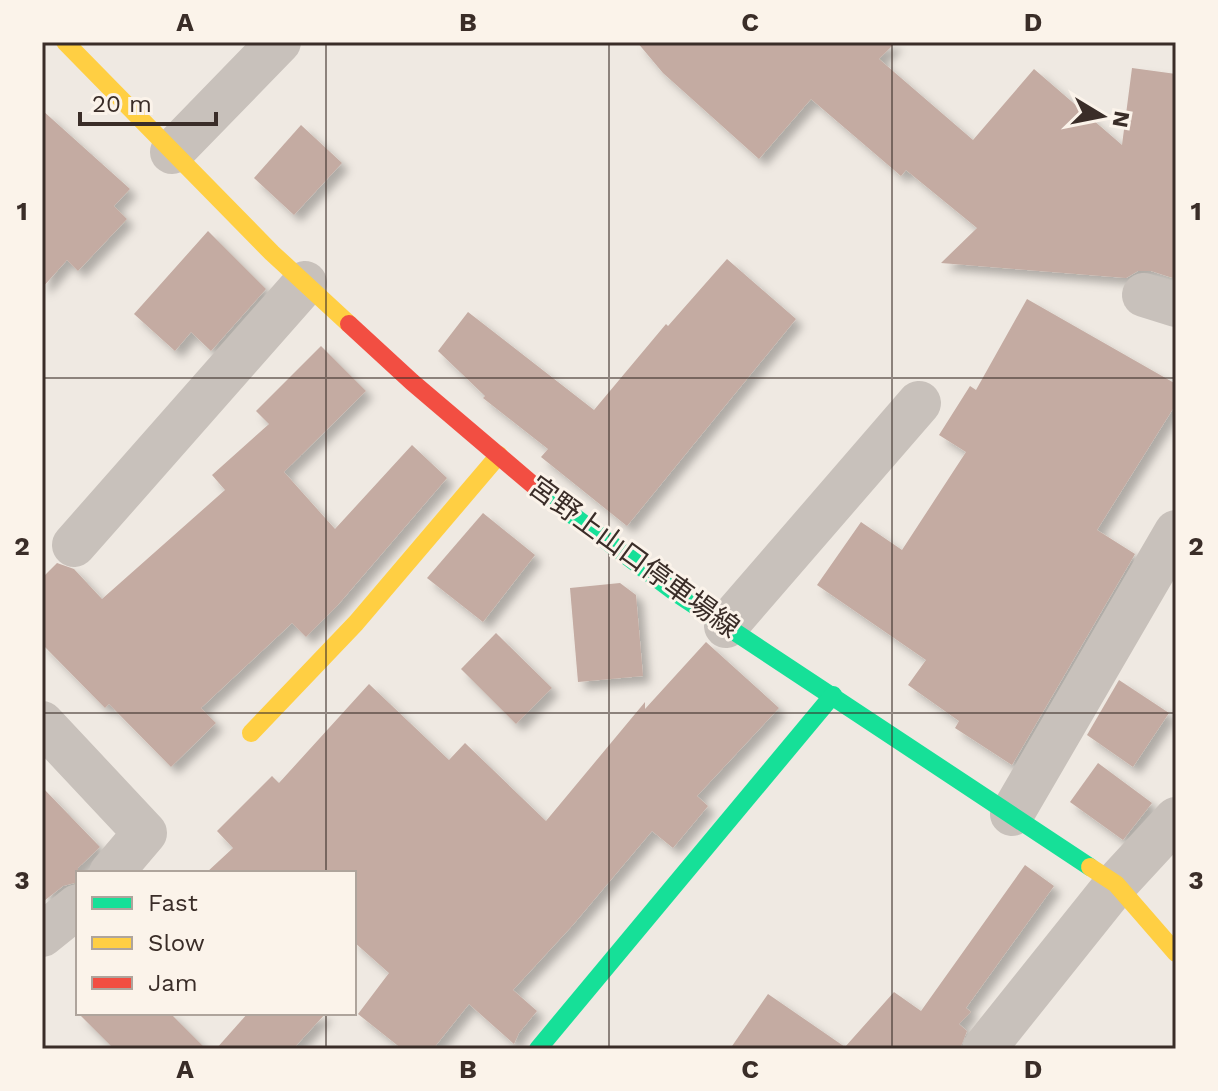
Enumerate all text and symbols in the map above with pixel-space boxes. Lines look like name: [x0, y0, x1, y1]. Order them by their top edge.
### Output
text: A: [176, 7, 194, 37]
text: B: [459, 7, 477, 37]
text: C: [741, 7, 759, 37]
text: D: [1024, 7, 1042, 37]
scale bar: [80, 76, 216, 126]
north arrow: [1062, 76, 1142, 156]
text: 20 m: [92, 90, 152, 118]
text: N: [1107, 109, 1135, 130]
text: 1: [16, 196, 28, 226]
text: 1: [1190, 196, 1202, 226]
street label: 宮野上山口停車場線: [522, 470, 746, 644]
text: 2: [14, 531, 30, 561]
text: 2: [1188, 531, 1204, 561]
text: 3: [14, 865, 30, 895]
text: 3: [1188, 865, 1204, 895]
legend: [76, 871, 356, 1015]
text: Fast: [148, 889, 198, 917]
text: Slow: [148, 929, 205, 957]
text: Jam: [148, 969, 198, 997]
text: A: [176, 1054, 194, 1084]
text: B: [459, 1054, 477, 1084]
text: C: [741, 1054, 759, 1084]
text: D: [1024, 1054, 1042, 1084]

